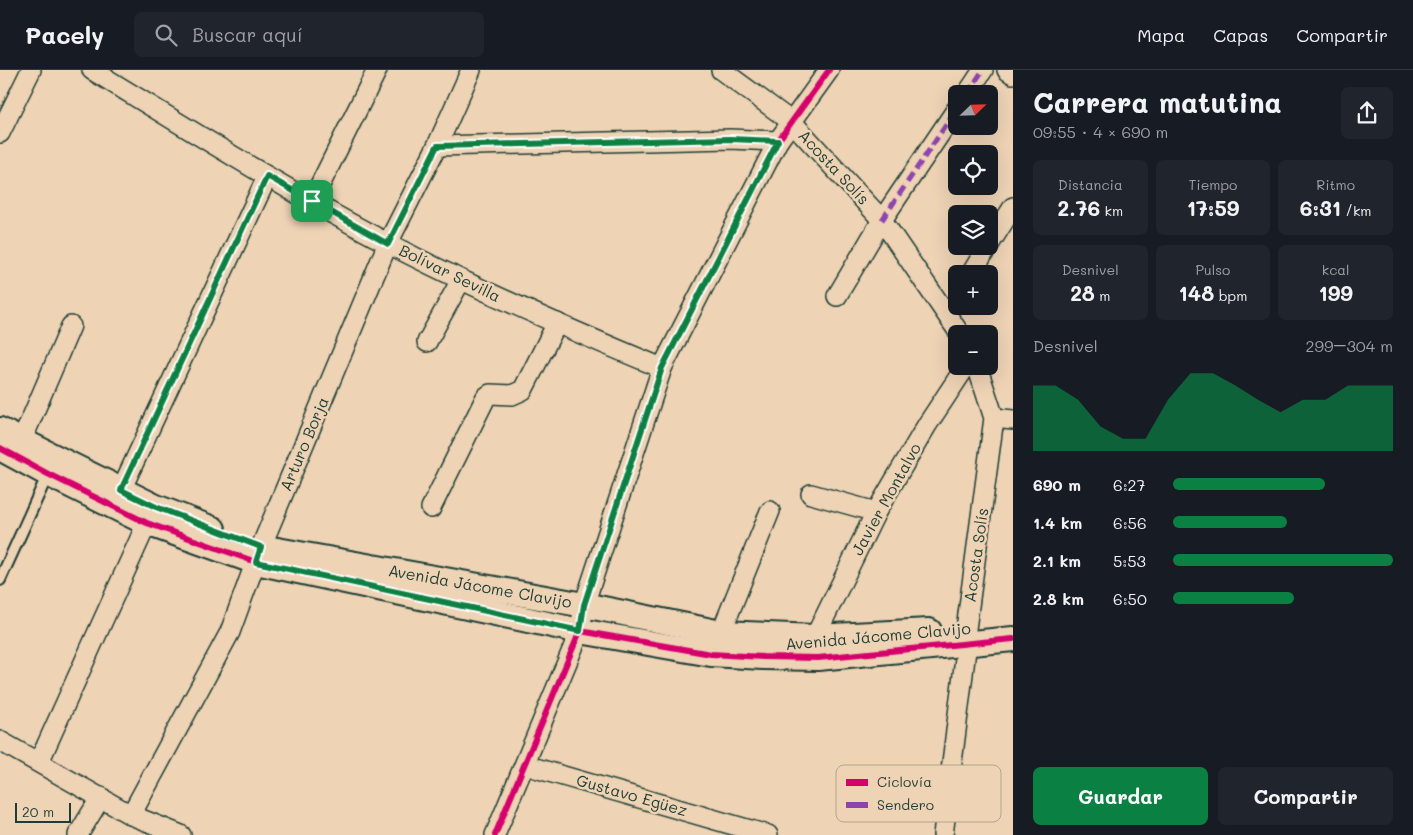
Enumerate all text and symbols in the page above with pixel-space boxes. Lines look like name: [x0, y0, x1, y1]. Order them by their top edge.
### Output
search box: [134, 12, 484, 57]
text: Pacely: [25, 19, 104, 50]
icon: search: [152, 21, 180, 49]
text: Buscar aquí: [192, 22, 303, 47]
text: Mapa: [1137, 23, 1185, 47]
text: Capas: [1213, 23, 1268, 47]
text: Compartir: [1296, 23, 1388, 47]
text: Carrera matutina: [1033, 84, 1282, 120]
north arrow: [948, 85, 998, 135]
map controls: [948, 85, 998, 375]
button: share: [1341, 87, 1393, 139]
text: 09:55 · 4 × 690 m: [1033, 121, 1168, 142]
street label: Acosta Solís: [794, 125, 875, 209]
button: locate: [948, 145, 998, 195]
text: Distancia: [1058, 175, 1123, 194]
text: Tiempo: [1189, 175, 1237, 194]
text: Ritmo: [1316, 175, 1355, 194]
pin: [291, 180, 333, 222]
icon: arrive: [298, 187, 326, 215]
text: 2.76: [1057, 194, 1100, 221]
text: 17:59: [1187, 194, 1239, 221]
text: 6:31: [1300, 194, 1341, 221]
text: km: [1100, 201, 1123, 220]
text: /km: [1341, 201, 1372, 220]
button: layers: [948, 205, 998, 255]
street label: Bolívar Sevilla: [396, 239, 504, 306]
text: Desnivel: [1062, 260, 1119, 279]
text: Pulso: [1196, 260, 1230, 279]
text: kcal: [1322, 260, 1350, 279]
button: +: [948, 265, 998, 315]
text: 28: [1070, 279, 1095, 306]
text: 148: [1179, 279, 1214, 306]
text: 199: [1318, 279, 1353, 306]
text: m: [1095, 286, 1111, 305]
text: bpm: [1214, 286, 1247, 305]
button: −: [948, 325, 998, 375]
text: Desnivel: [1033, 335, 1098, 356]
text: 299–304 m: [1306, 335, 1393, 356]
street label: Arturo Borja: [274, 393, 333, 494]
street label: Javier Montalvo: [846, 439, 925, 559]
text: 690 m: [1033, 474, 1081, 495]
text: 6:27: [1113, 474, 1145, 495]
street label: Acosta Solís: [958, 506, 993, 604]
text: 1.4 km: [1033, 512, 1082, 533]
text: 6:56: [1113, 512, 1147, 533]
text: 2.1 km: [1033, 550, 1081, 571]
text: 5:53: [1113, 550, 1146, 571]
street label: Avenida Jácome Clavijo: [387, 559, 573, 612]
text: 2.8 km: [1033, 588, 1084, 609]
text: 6:50: [1113, 588, 1147, 609]
street label: Avenida Jácome Clavijo: [784, 617, 971, 654]
legend: [836, 765, 1001, 822]
button: Guardar: [1033, 767, 1208, 825]
button: Compartir: [1218, 767, 1393, 825]
street label: Gustavo Egüez: [574, 769, 690, 820]
text: Ciclovía: [877, 772, 932, 791]
text: Sendero: [877, 795, 934, 814]
scale bar: [15, 800, 71, 823]
text: 20 m: [22, 802, 54, 821]

